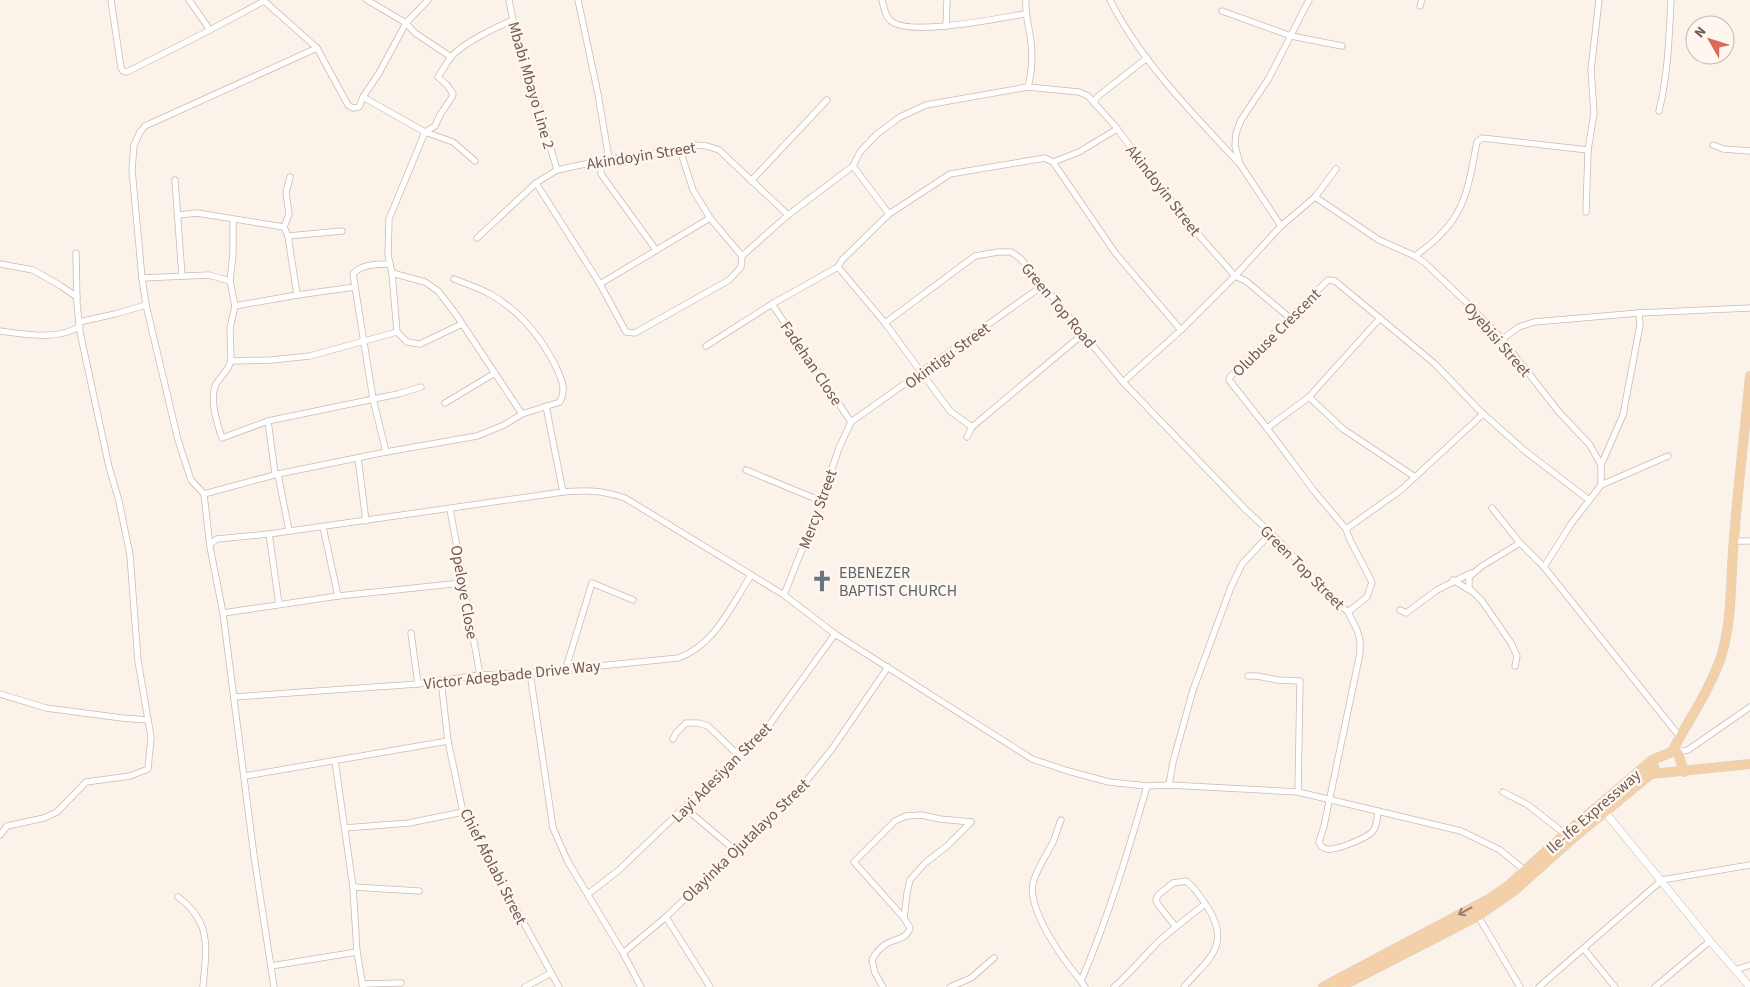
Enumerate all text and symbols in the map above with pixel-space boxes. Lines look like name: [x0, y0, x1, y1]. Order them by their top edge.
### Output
north arrow: [1685, 15, 1735, 65]
street label: Mbabi Mbayo Line 2: [502, 19, 560, 152]
text: N: [1690, 23, 1711, 42]
street label: Akindoyin Street: [585, 136, 698, 175]
street label: Akindoyin Street: [1121, 140, 1206, 241]
street label: Green Top Road: [1016, 258, 1101, 353]
street label: Olubuse Crescent: [1228, 283, 1326, 382]
street label: Oyebisi Street: [1459, 297, 1536, 382]
street label: Fadehan Close: [775, 317, 848, 410]
street label: Okintigu Street: [900, 317, 995, 394]
street label: Mercy Street: [793, 466, 843, 552]
street label: Green Top Street: [1255, 521, 1350, 615]
street label: Opeloye Close: [445, 543, 483, 641]
place label: EBENEZER BAPTIST CHURCH: [839, 562, 957, 602]
church icon: EBENEZER BAPTIST CHURCH: [809, 568, 835, 594]
street label: Victor Adegbade Drive Way: [423, 655, 602, 695]
street label: Layi Adesiyan Street: [667, 717, 777, 828]
street label: Ile-Ife Expressway: [1542, 764, 1646, 859]
street label: Olayinka Ojutalayo Street: [677, 773, 815, 908]
street label: Chief Afolabi Street: [454, 805, 532, 929]
one-way arrow: [1459, 907, 1473, 917]

